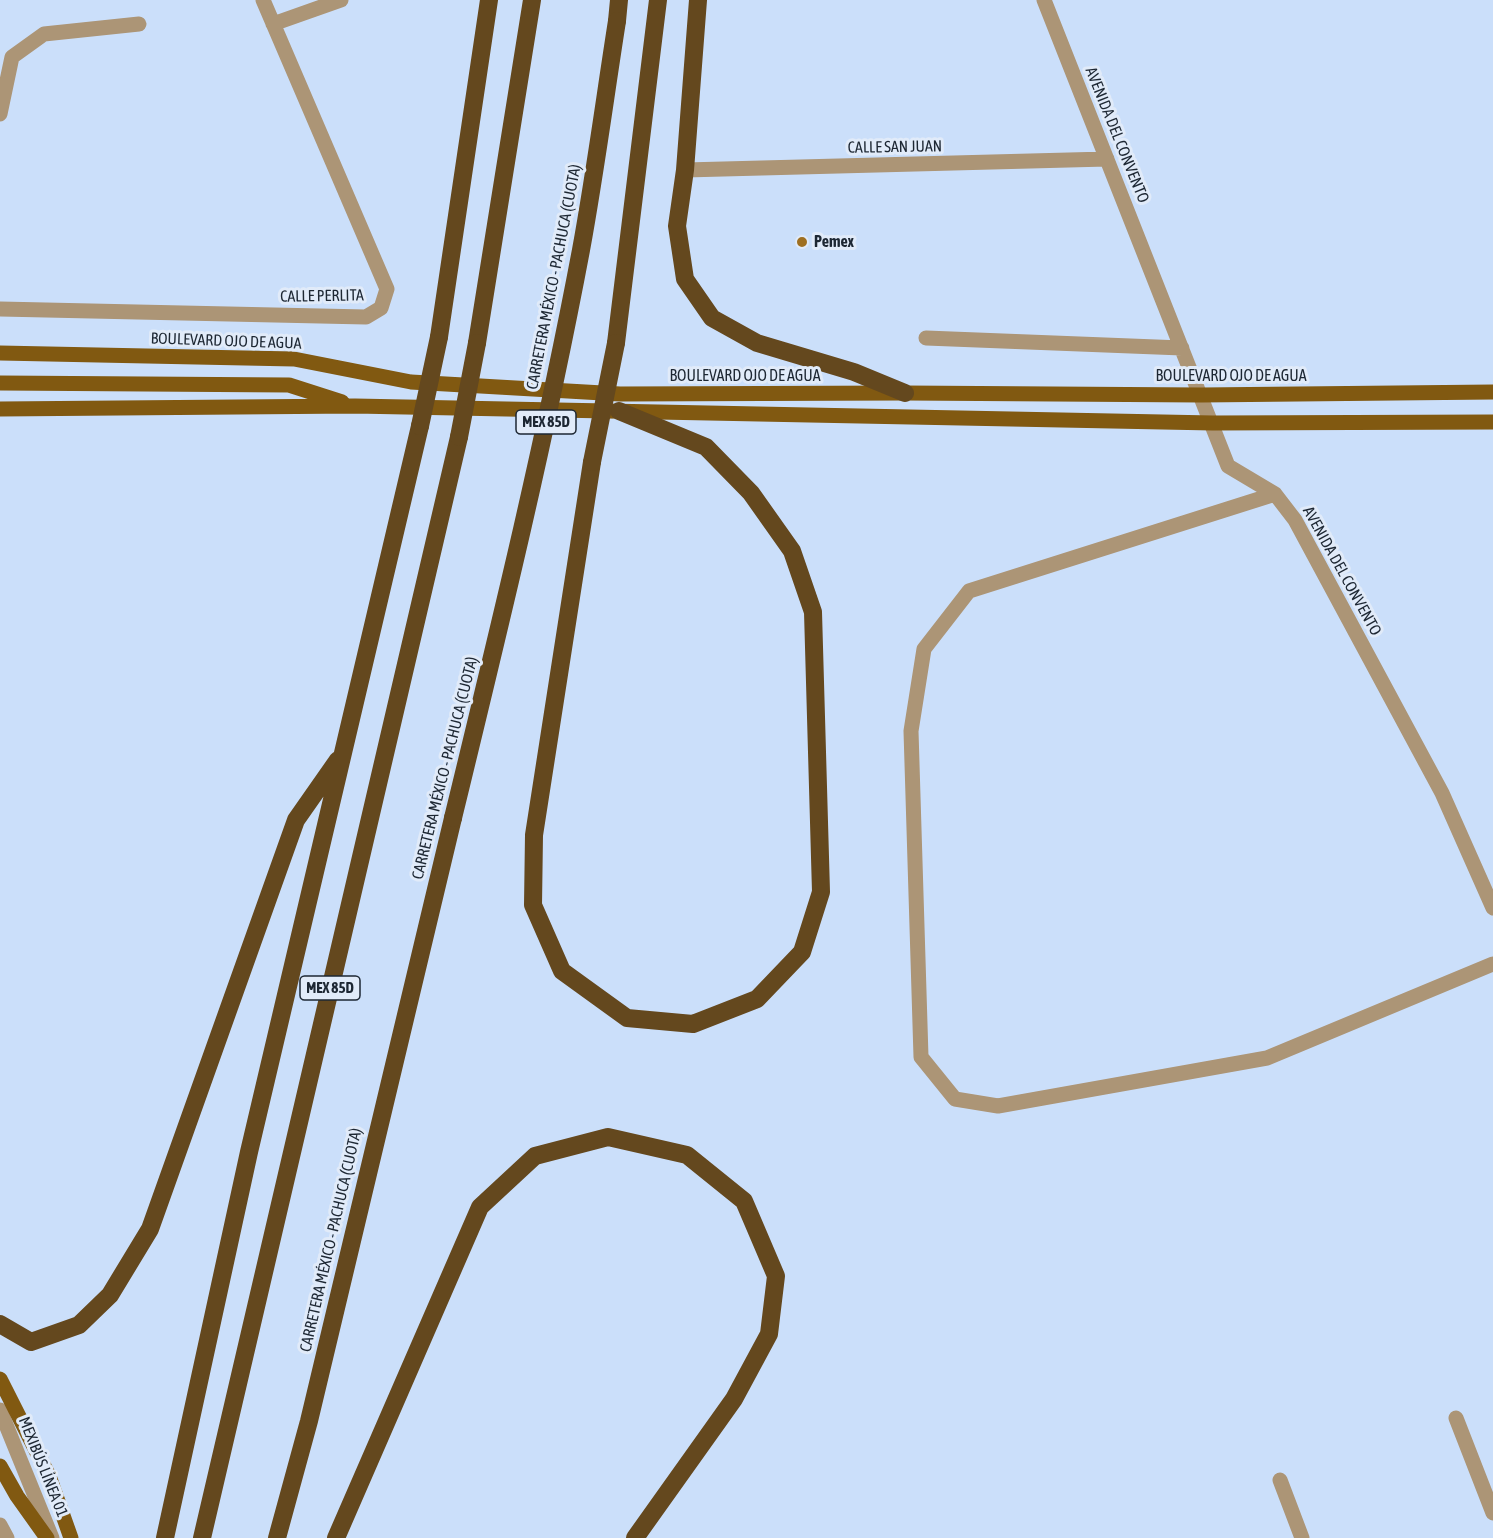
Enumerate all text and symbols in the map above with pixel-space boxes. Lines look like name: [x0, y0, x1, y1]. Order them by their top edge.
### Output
street label: AVENIDA DEL CONVENTO: [1081, 64, 1153, 206]
street label: CALLE SAN JUAN: [848, 137, 942, 157]
street label: CARRETERA MÉXICO - PACHUCA (CUOTA): [523, 163, 585, 391]
place label: Pemex: [814, 232, 854, 252]
marker: Pemex: [795, 235, 809, 249]
street label: CALLE PERLITA: [280, 286, 364, 306]
street label: BOULEVARD OJO DE AGUA: [150, 329, 302, 353]
street label: BOULEVARD OJO DE AGUA: [670, 366, 820, 386]
street label: BOULEVARD OJO DE AGUA: [1156, 366, 1306, 386]
road number: MEX 85D: [516, 410, 576, 434]
street label: AVENIDA DEL CONVENTO: [1299, 503, 1385, 639]
street label: CARRETERA MÉXICO - PACHUCA (CUOTA): [408, 655, 482, 881]
road number: MEX 85D: [300, 976, 360, 1000]
street label: CARRETERA MÉXICO - PACHUCA (CUOTA): [296, 1126, 366, 1354]
street label: MEXIBÚS LÍNEA 01: [14, 1414, 72, 1520]

